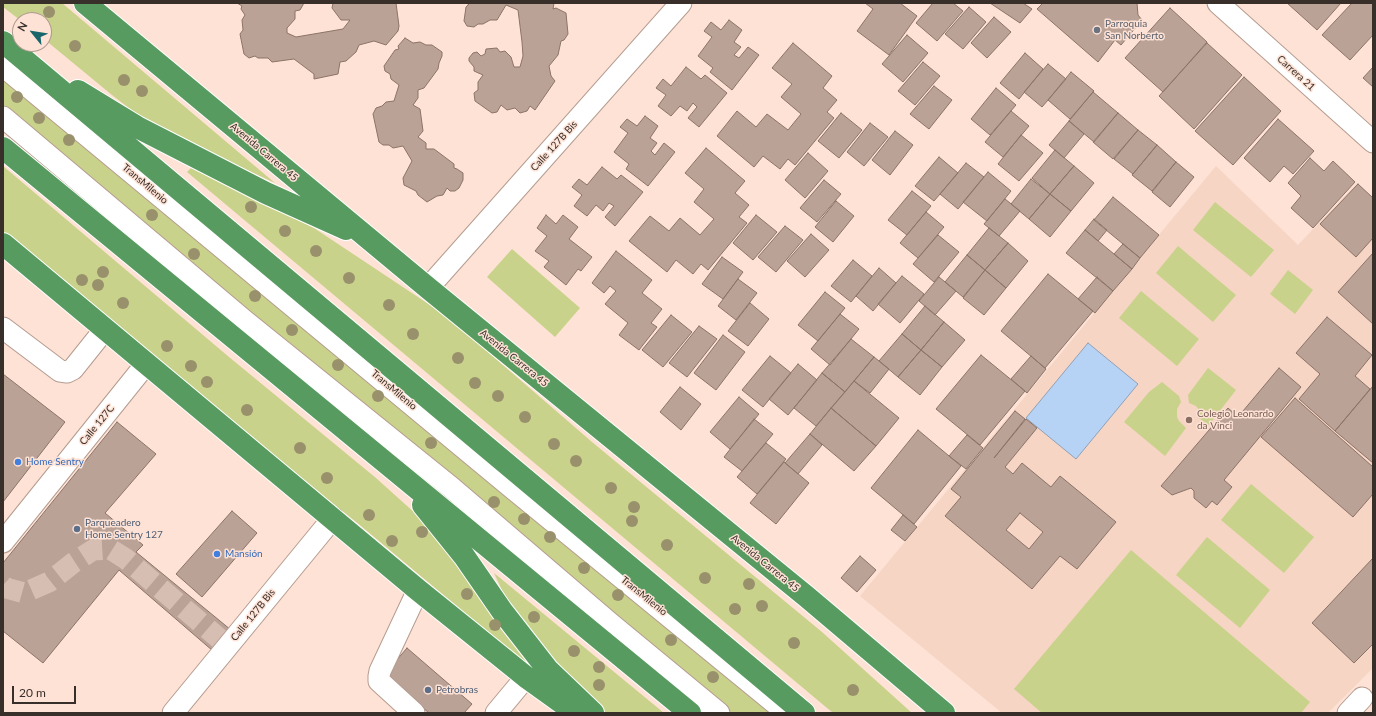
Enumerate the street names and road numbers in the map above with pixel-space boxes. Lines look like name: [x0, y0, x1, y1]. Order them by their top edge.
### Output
street label: Carrera 21: [1275, 53, 1317, 93]
street label: Calle 127B Bis: [528, 118, 580, 174]
street label: Avenida Carrera 45: [228, 120, 300, 184]
street label: TransMilenio: [120, 161, 170, 207]
street label: Avenida Carrera 45: [477, 327, 551, 389]
street label: TransMilenio: [369, 367, 419, 413]
street label: Calle 127C: [77, 402, 117, 448]
street label: Avenida Carrera 45: [728, 532, 802, 594]
street label: TransMilenio: [618, 574, 670, 618]
street label: Calle 127B Bis: [228, 586, 278, 644]

